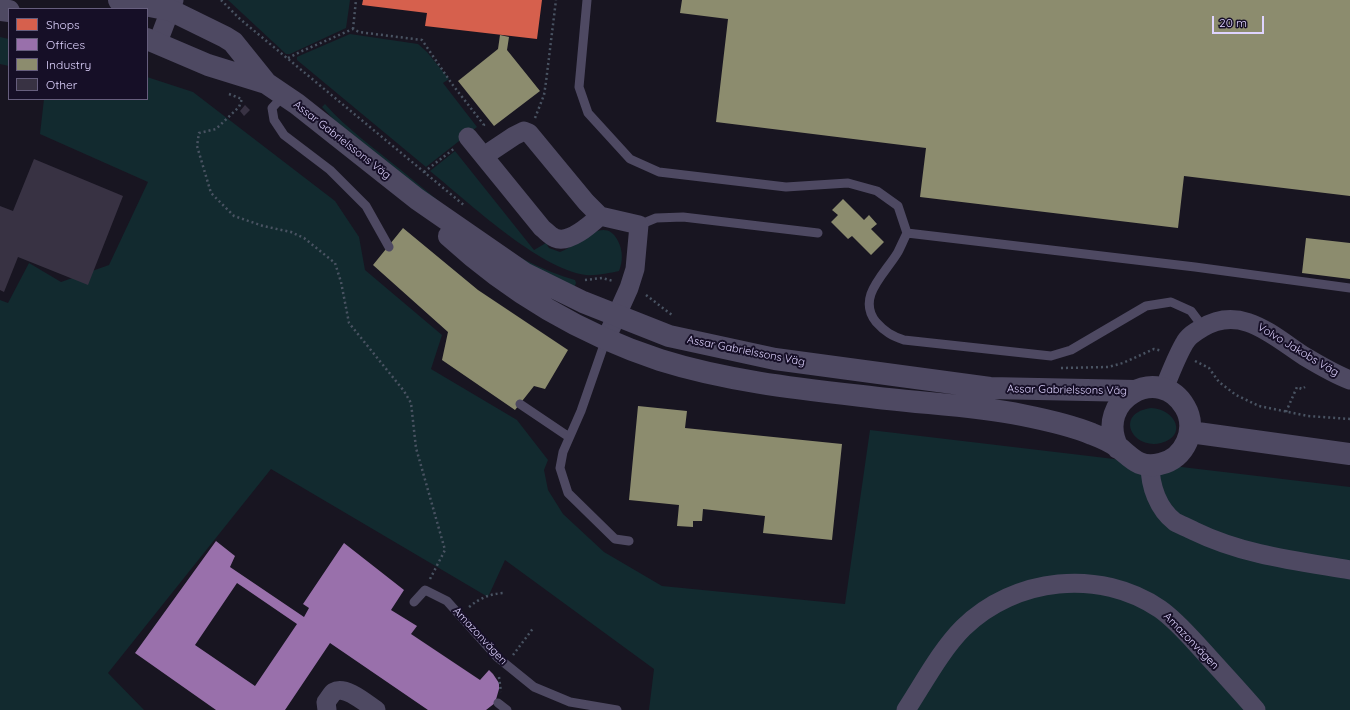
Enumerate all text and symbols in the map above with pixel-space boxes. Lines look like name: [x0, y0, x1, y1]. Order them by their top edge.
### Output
legend: [8, 8, 148, 100]
scale bar: [1214, 8, 1266, 34]
text: 20 m: [1219, 15, 1247, 30]
text: Shops: [46, 17, 80, 32]
text: Offices: [46, 37, 85, 52]
text: Industry: [46, 57, 91, 72]
text: Other: [46, 77, 77, 92]
street label: Assar Gabrielssons Väg: [291, 98, 393, 182]
street label: Volvo Jakobs Väg: [1255, 321, 1341, 379]
street label: Assar Gabrielssons Väg: [686, 333, 806, 369]
street label: Assar Gabrielssons Väg: [1007, 382, 1127, 398]
street label: Amazonvägen: [450, 605, 510, 667]
street label: Amazonvägen: [1161, 610, 1221, 672]

